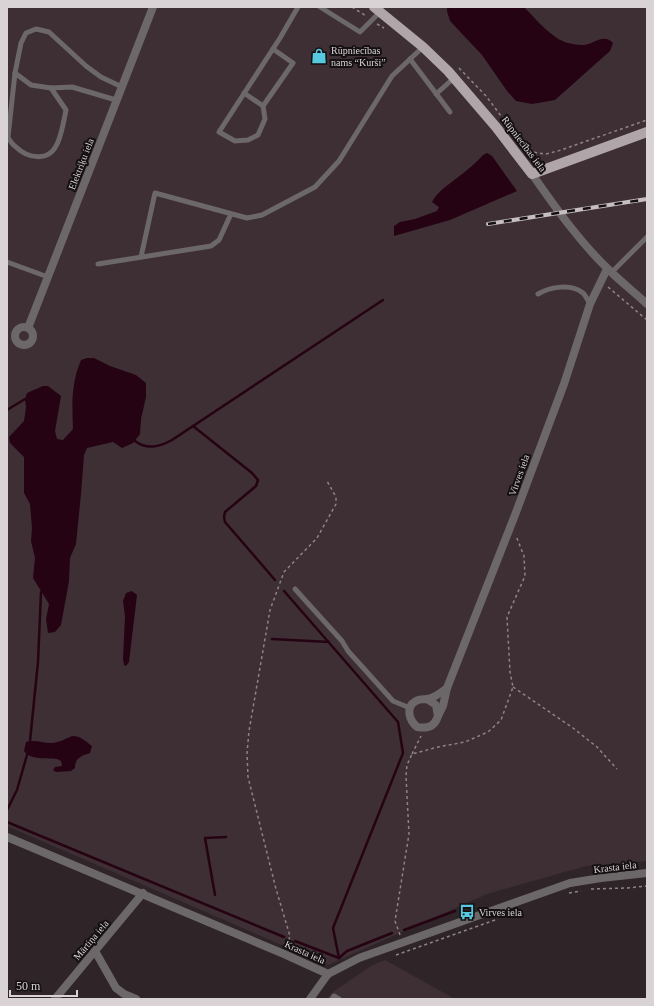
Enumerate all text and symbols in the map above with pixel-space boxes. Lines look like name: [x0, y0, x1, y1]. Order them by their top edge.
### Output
place label: Rūpniecības nams “Kurši”: [331, 45, 386, 68]
shop icon: Rūpniecības nams “Kurši”: [310, 47, 328, 65]
street label: Rūpniecības iela: [500, 114, 549, 174]
street label: Elektriķu iela: [66, 136, 97, 192]
street label: Virves iela: [506, 452, 532, 497]
street label: Krasta iela: [593, 859, 638, 875]
bus stop icon: Virves iela: [458, 903, 476, 921]
place label: Virves iela: [479, 907, 523, 918]
street label: Mārtiņa iela: [71, 917, 112, 963]
street label: Krasta iela: [283, 938, 327, 966]
scale bar: [10, 972, 77, 998]
text: 50 m: [16, 979, 41, 993]

